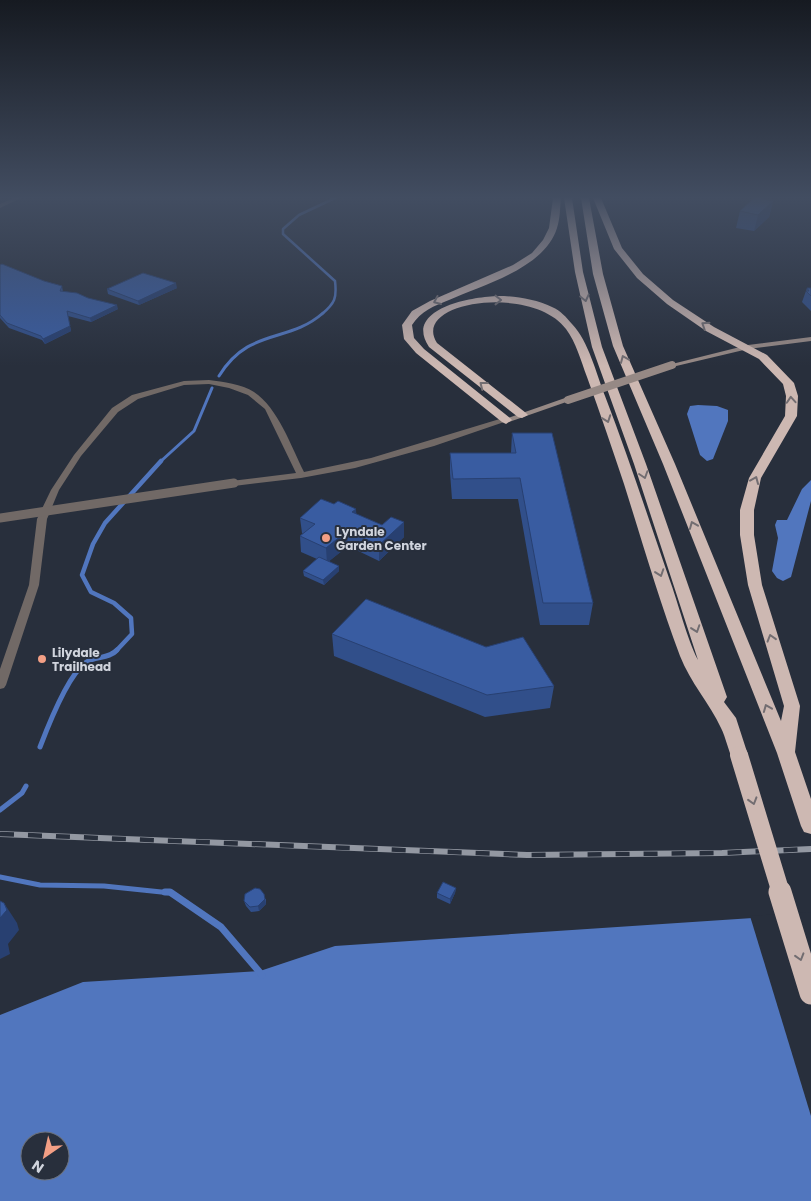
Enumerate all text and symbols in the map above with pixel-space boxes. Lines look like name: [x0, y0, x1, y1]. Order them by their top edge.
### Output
one-way arrow: [579, 293, 590, 302]
one-way arrow: [433, 295, 442, 306]
one-way arrow: [494, 295, 502, 305]
one-way arrow: [701, 321, 710, 331]
one-way arrow: [620, 355, 630, 364]
one-way arrow: [480, 381, 489, 390]
one-way arrow: [786, 395, 797, 403]
one-way arrow: [601, 414, 611, 423]
one-way arrow: [638, 470, 648, 478]
one-way arrow: [749, 476, 760, 485]
one-way arrow: [689, 521, 700, 530]
place label: Lyndale Garden Center: [336, 523, 427, 554]
marker: Lyndale Garden Center: [320, 532, 332, 544]
one-way arrow: [654, 568, 664, 576]
one-way arrow: [690, 624, 700, 632]
one-way arrow: [767, 634, 777, 642]
place label: Lilydale Trailhead: [52, 644, 111, 675]
marker: Lilydale Trailhead: [36, 653, 48, 665]
one-way arrow: [763, 704, 774, 713]
one-way arrow: [748, 797, 758, 805]
one-way arrow: [794, 952, 804, 961]
north arrow: [20, 1131, 70, 1181]
text: N: [28, 1156, 48, 1178]

